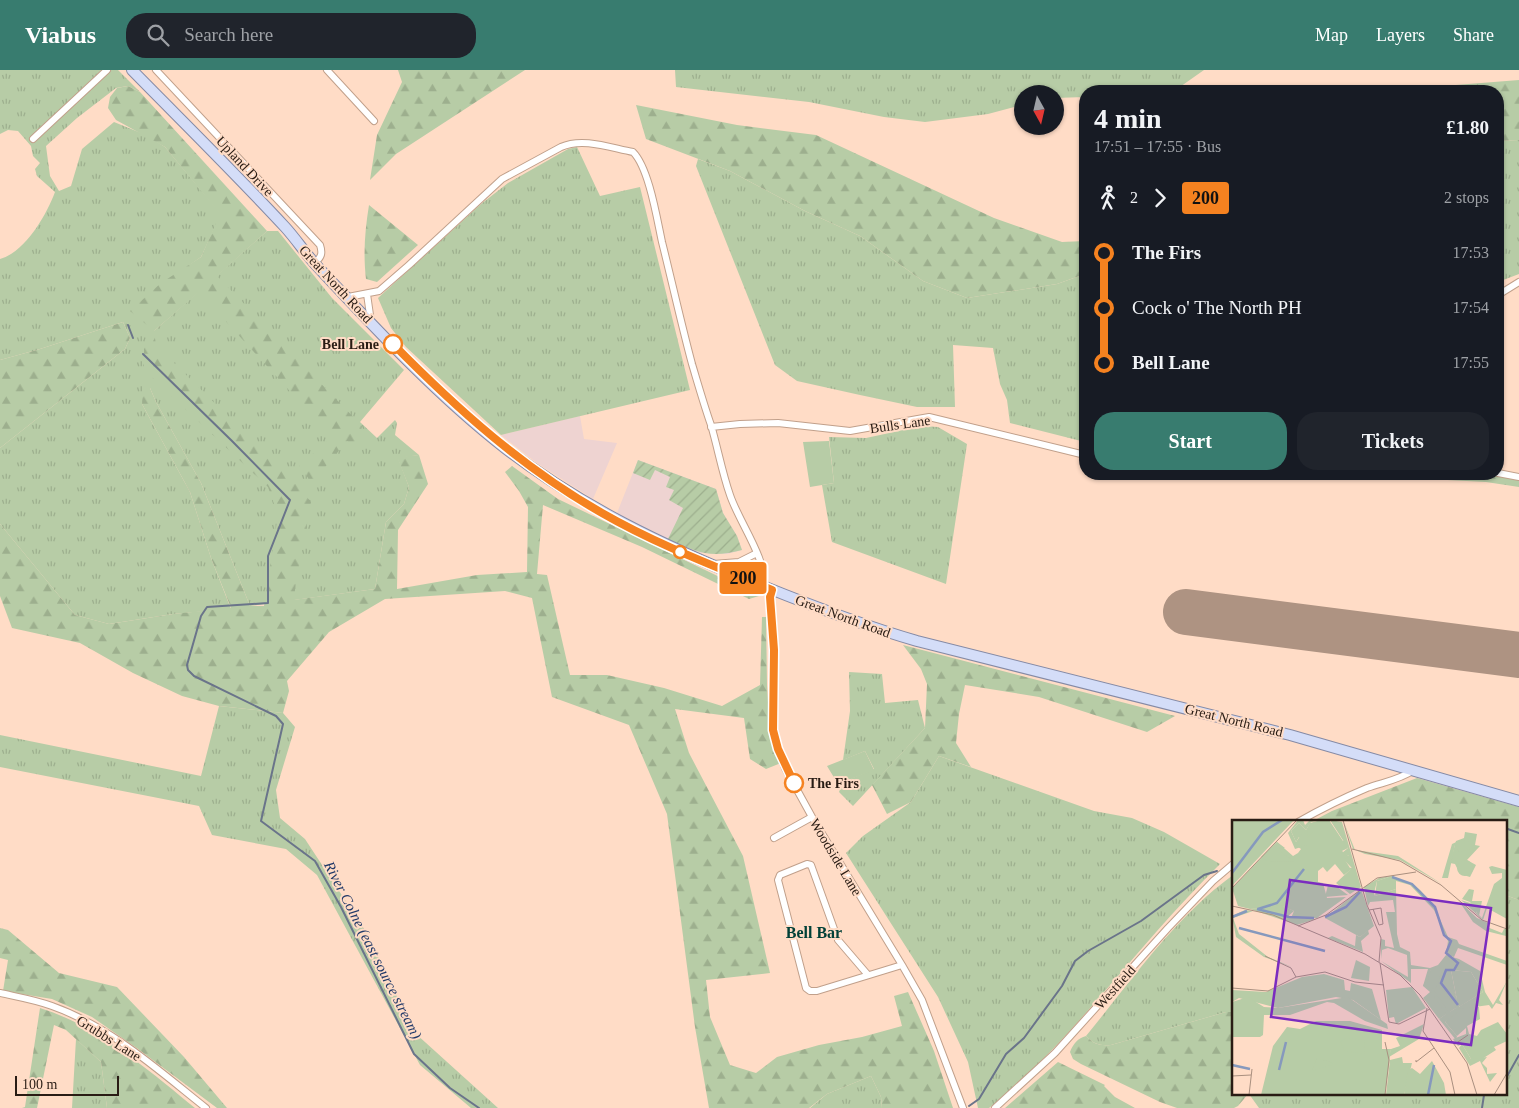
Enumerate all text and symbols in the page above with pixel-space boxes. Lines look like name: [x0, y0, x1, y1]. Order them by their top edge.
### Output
search box: [126, 13, 476, 58]
icon: search: [144, 21, 172, 49]
text: Viabus: [25, 22, 96, 48]
text: Search here: [184, 24, 273, 45]
text: Map: [1315, 25, 1348, 45]
text: Layers: [1376, 25, 1425, 45]
text: Share: [1453, 25, 1494, 45]
north arrow: [1014, 85, 1064, 135]
map controls: [1014, 85, 1064, 135]
text: 4 min: [1094, 103, 1162, 134]
text: £1.80: [1446, 117, 1489, 138]
street label: Upland Drive: [213, 133, 276, 199]
text: 17:51 – 17:55 · Bus: [1094, 138, 1221, 155]
icon: walk: [1094, 184, 1122, 212]
icon: forward: [1146, 184, 1174, 212]
text: 200: [1192, 188, 1219, 208]
text: 2: [1130, 189, 1138, 206]
text: 2 stops: [1444, 189, 1489, 206]
text: The Firs: [1132, 242, 1201, 263]
street label: Great North Road: [296, 243, 375, 326]
text: 17:53: [1453, 244, 1489, 261]
text: Cock o' The North PH: [1132, 297, 1302, 318]
text: 17:54: [1453, 299, 1489, 316]
marker: Bell Lane: [383, 334, 403, 354]
place label: Bell Lane: [322, 337, 379, 352]
text: Bell Lane: [1132, 352, 1210, 373]
text: 17:55: [1453, 354, 1489, 371]
button: Start: [1094, 412, 1287, 470]
button: Tickets: [1297, 412, 1489, 470]
street label: Bulls Lane: [869, 413, 931, 436]
unlabelled marker: [673, 545, 687, 559]
line badge: 200: [714, 562, 772, 594]
text: 200: [730, 568, 757, 588]
street label: Great North Road: [793, 592, 893, 641]
street label: Great North Road: [1183, 701, 1284, 740]
marker: The Firs: [784, 773, 804, 793]
place label: The Firs: [808, 776, 859, 791]
street label: Woodside Lane: [807, 816, 864, 898]
inset map: [1232, 820, 1506, 1096]
water label: River Colne (east source stream): [320, 858, 425, 1042]
district label: Bell Bar: [786, 924, 842, 941]
street label: Westfield: [1092, 963, 1139, 1012]
street label: Grubbs Lane: [74, 1013, 144, 1064]
scale bar: [15, 1073, 119, 1096]
text: 100 m: [22, 1077, 57, 1092]

